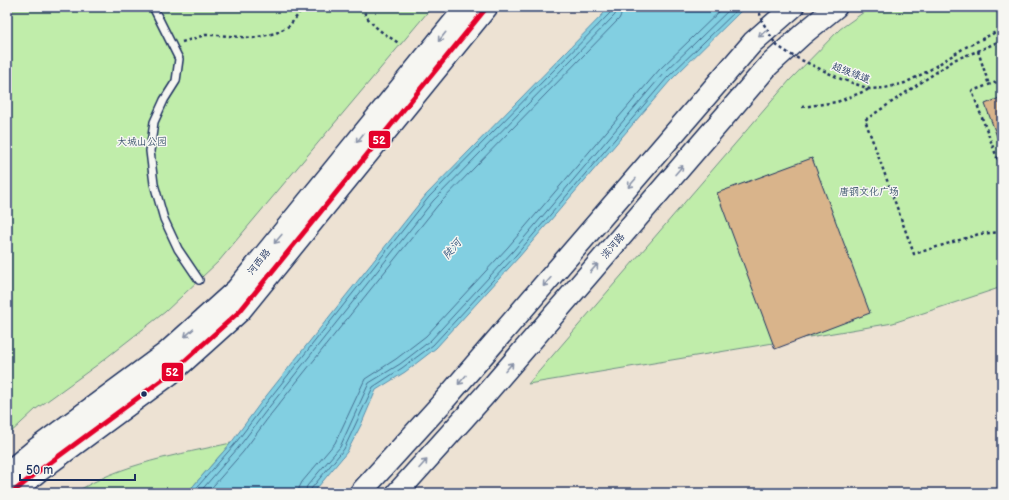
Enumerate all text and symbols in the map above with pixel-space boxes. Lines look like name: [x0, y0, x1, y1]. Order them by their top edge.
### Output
one-way arrow: [758, 28, 769, 37]
one-way arrow: [437, 32, 446, 43]
street label: 超级绿道: [830, 60, 872, 86]
line badge: 52: [368, 130, 391, 149]
one-way arrow: [355, 133, 364, 144]
text: 52: [373, 134, 386, 147]
park label: 大城山公园: [117, 136, 167, 148]
one-way arrow: [674, 164, 683, 175]
one-way arrow: [627, 178, 636, 189]
park label: 唐钢文化广场: [839, 186, 899, 198]
street label: 滨河路: [599, 231, 627, 261]
one-way arrow: [273, 234, 282, 245]
water label: 陡河: [440, 235, 465, 262]
street label: 河西路: [245, 247, 273, 277]
one-way arrow: [589, 264, 598, 274]
one-way arrow: [543, 276, 552, 286]
one-way arrow: [183, 329, 194, 338]
line badge: 52: [161, 362, 184, 382]
one-way arrow: [505, 362, 514, 372]
text: 52: [166, 366, 179, 379]
one-way arrow: [457, 375, 466, 385]
unlabelled marker: [139, 389, 149, 399]
scale bar: [20, 456, 135, 482]
one-way arrow: [418, 459, 428, 469]
text: 50 m: [26, 463, 53, 478]

